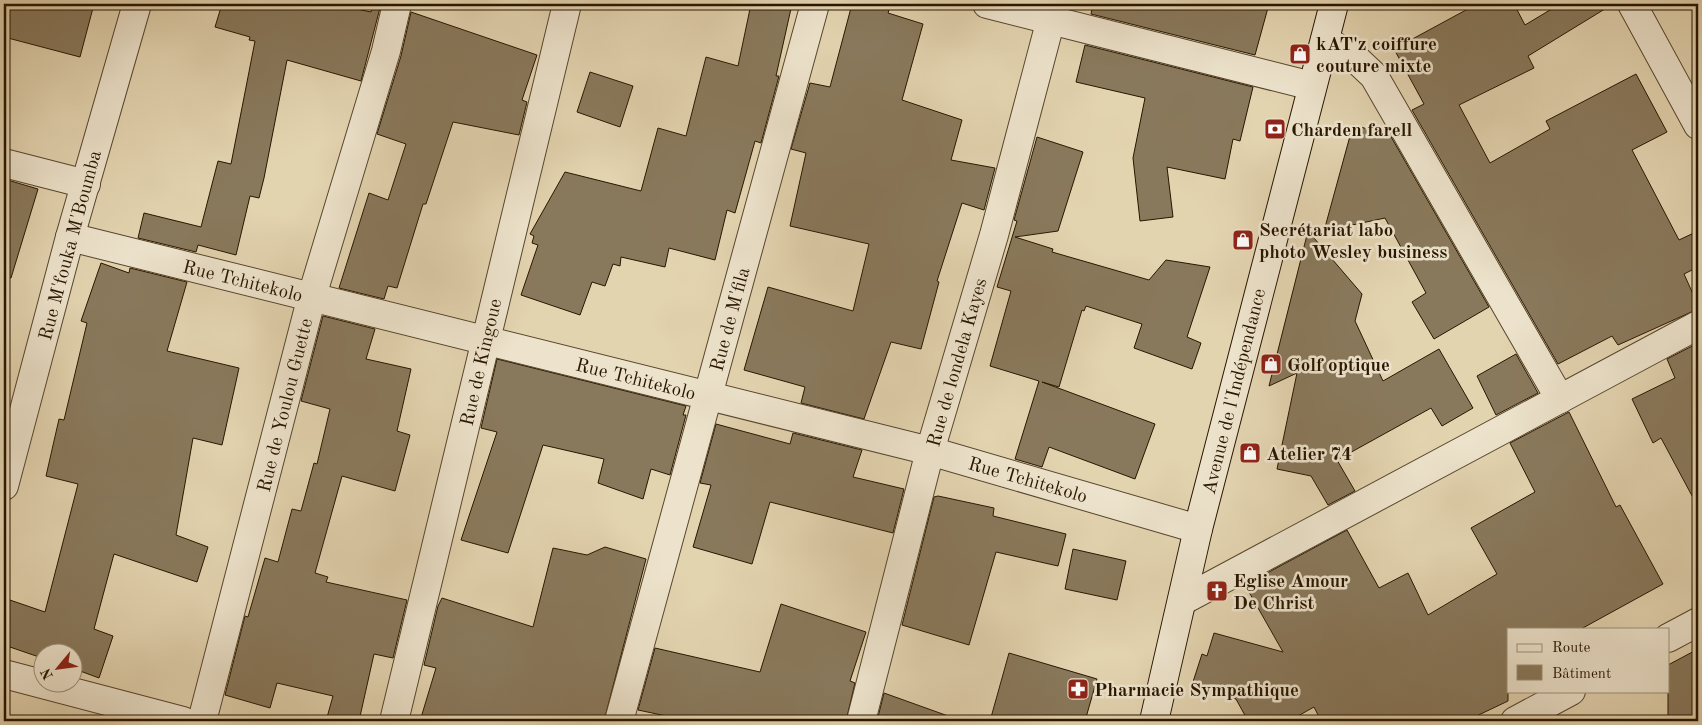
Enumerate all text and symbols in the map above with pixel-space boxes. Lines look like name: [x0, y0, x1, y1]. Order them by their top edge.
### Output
place label: kAT'z coiffure couture mixte: [1316, 36, 1437, 77]
shop icon: kAT'z coiffure couture mixte: [1288, 42, 1312, 66]
bank icon: Charden farell: [1263, 117, 1287, 141]
place label: Charden farell: [1291, 122, 1413, 141]
street label: Rue M'fouka M'Boumba: [37, 148, 106, 343]
place label: Secrétariat labo photo Wesley business: [1259, 222, 1447, 263]
shop icon: Secrétariat labo photo Wesley business: [1231, 228, 1255, 252]
street label: Rue Tchitekolo: [180, 258, 304, 307]
street label: Rue de M'fila: [708, 265, 755, 374]
street label: Rue de londela Kayes: [925, 276, 992, 449]
street label: Avenue de l'Indépendance: [1201, 287, 1270, 496]
street label: Rue de Kingoue: [459, 297, 506, 428]
street label: Rue de Youlou Guette: [256, 317, 317, 494]
shop icon: Golf optique: [1259, 352, 1283, 376]
street label: Rue Tchitekolo: [573, 356, 697, 405]
place label: Golf optique: [1287, 357, 1390, 376]
shop icon: Atelier 74: [1238, 441, 1262, 465]
place label: Atelier 74: [1266, 446, 1352, 465]
street label: Rue Tchitekolo: [966, 455, 1089, 507]
place label: Eglise Amour De Christ: [1233, 573, 1348, 614]
church icon: Eglise Amour De Christ: [1205, 579, 1229, 603]
legend: [1507, 628, 1670, 692]
text: Route: [1552, 641, 1590, 656]
north arrow: [32, 642, 82, 692]
text: N: [39, 665, 56, 682]
text: Bâtiment: [1552, 667, 1611, 682]
pharmacy icon: Pharmacie Sympathique: [1066, 677, 1090, 701]
place label: Pharmacie Sympathique: [1094, 682, 1299, 701]

